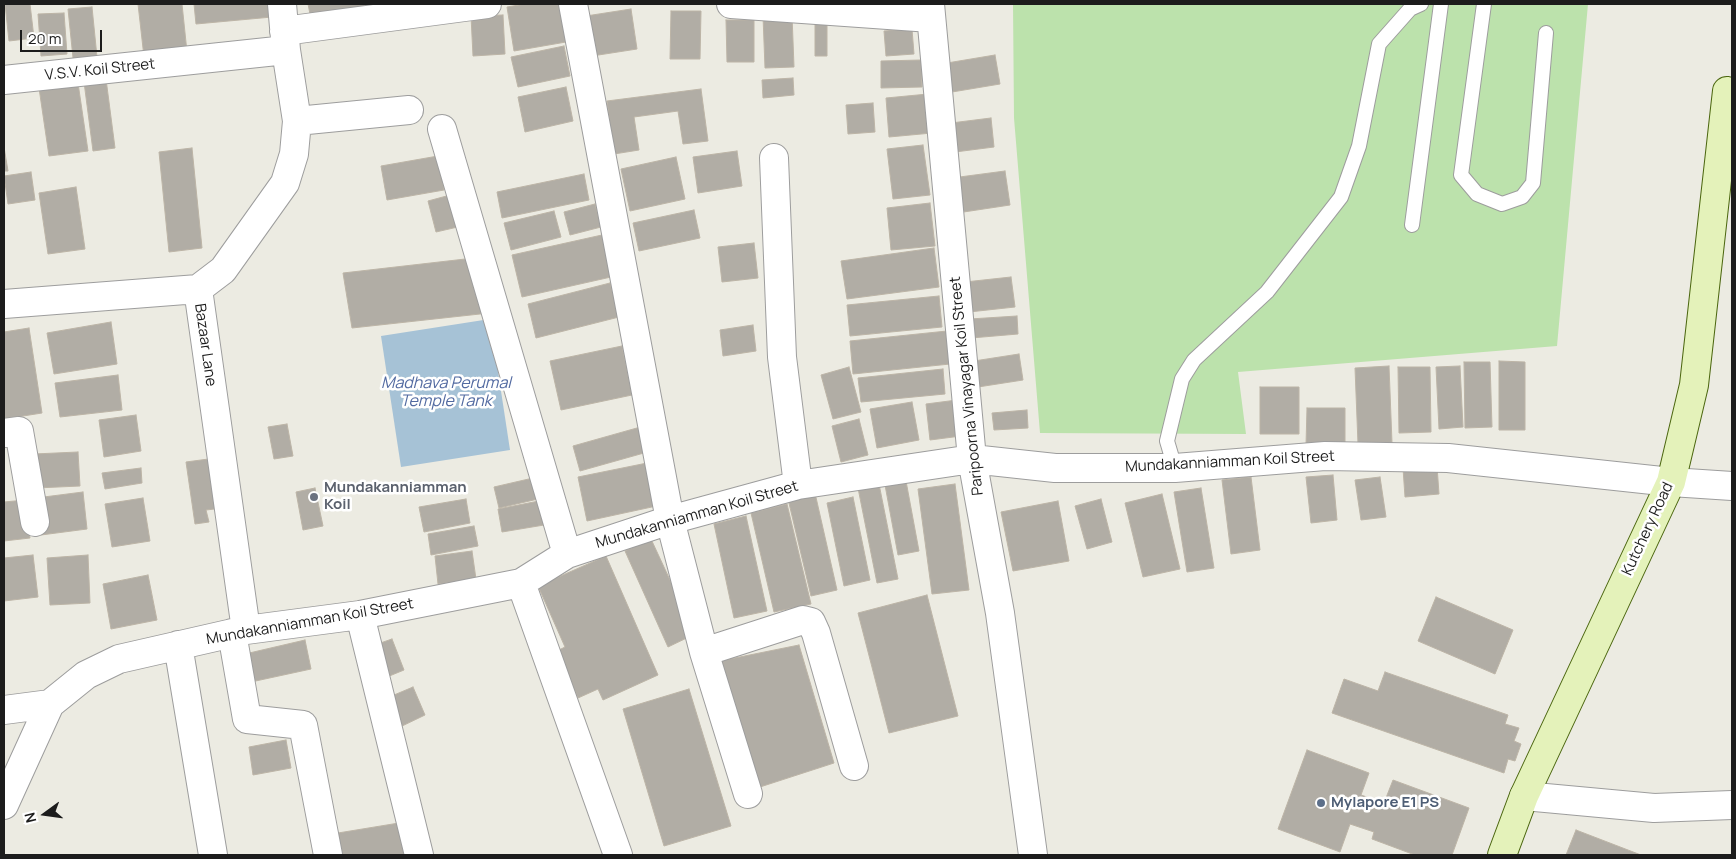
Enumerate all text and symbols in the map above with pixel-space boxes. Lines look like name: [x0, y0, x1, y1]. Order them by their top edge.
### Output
scale bar: [22, 20, 105, 52]
text: 20 m: [28, 28, 61, 49]
street label: V.S.V. Koil Street: [44, 55, 156, 85]
street label: Paripoorna Vinayagar Koil Street: [947, 276, 987, 496]
street label: Bazaar Lane: [190, 302, 220, 388]
water label: Madhava Perumal Temple Tank: [381, 374, 511, 412]
street label: Mundakanniamman Koil Street: [1125, 448, 1335, 476]
street label: Mundakanniamman Koil Street: [594, 477, 800, 553]
place label: Mundakanniamman Koil: [324, 479, 467, 514]
street label: Kutchery Road: [1619, 480, 1677, 578]
marker: Mundakanniamman Koil: [308, 491, 320, 503]
street label: Mundakanniamman Koil Street: [205, 595, 415, 649]
north arrow: [20, 789, 70, 839]
place label: Mylapore E1 PS: [1331, 794, 1439, 812]
marker: Mylapore E1 PS: [1315, 797, 1327, 809]
text: N: [20, 811, 40, 825]

